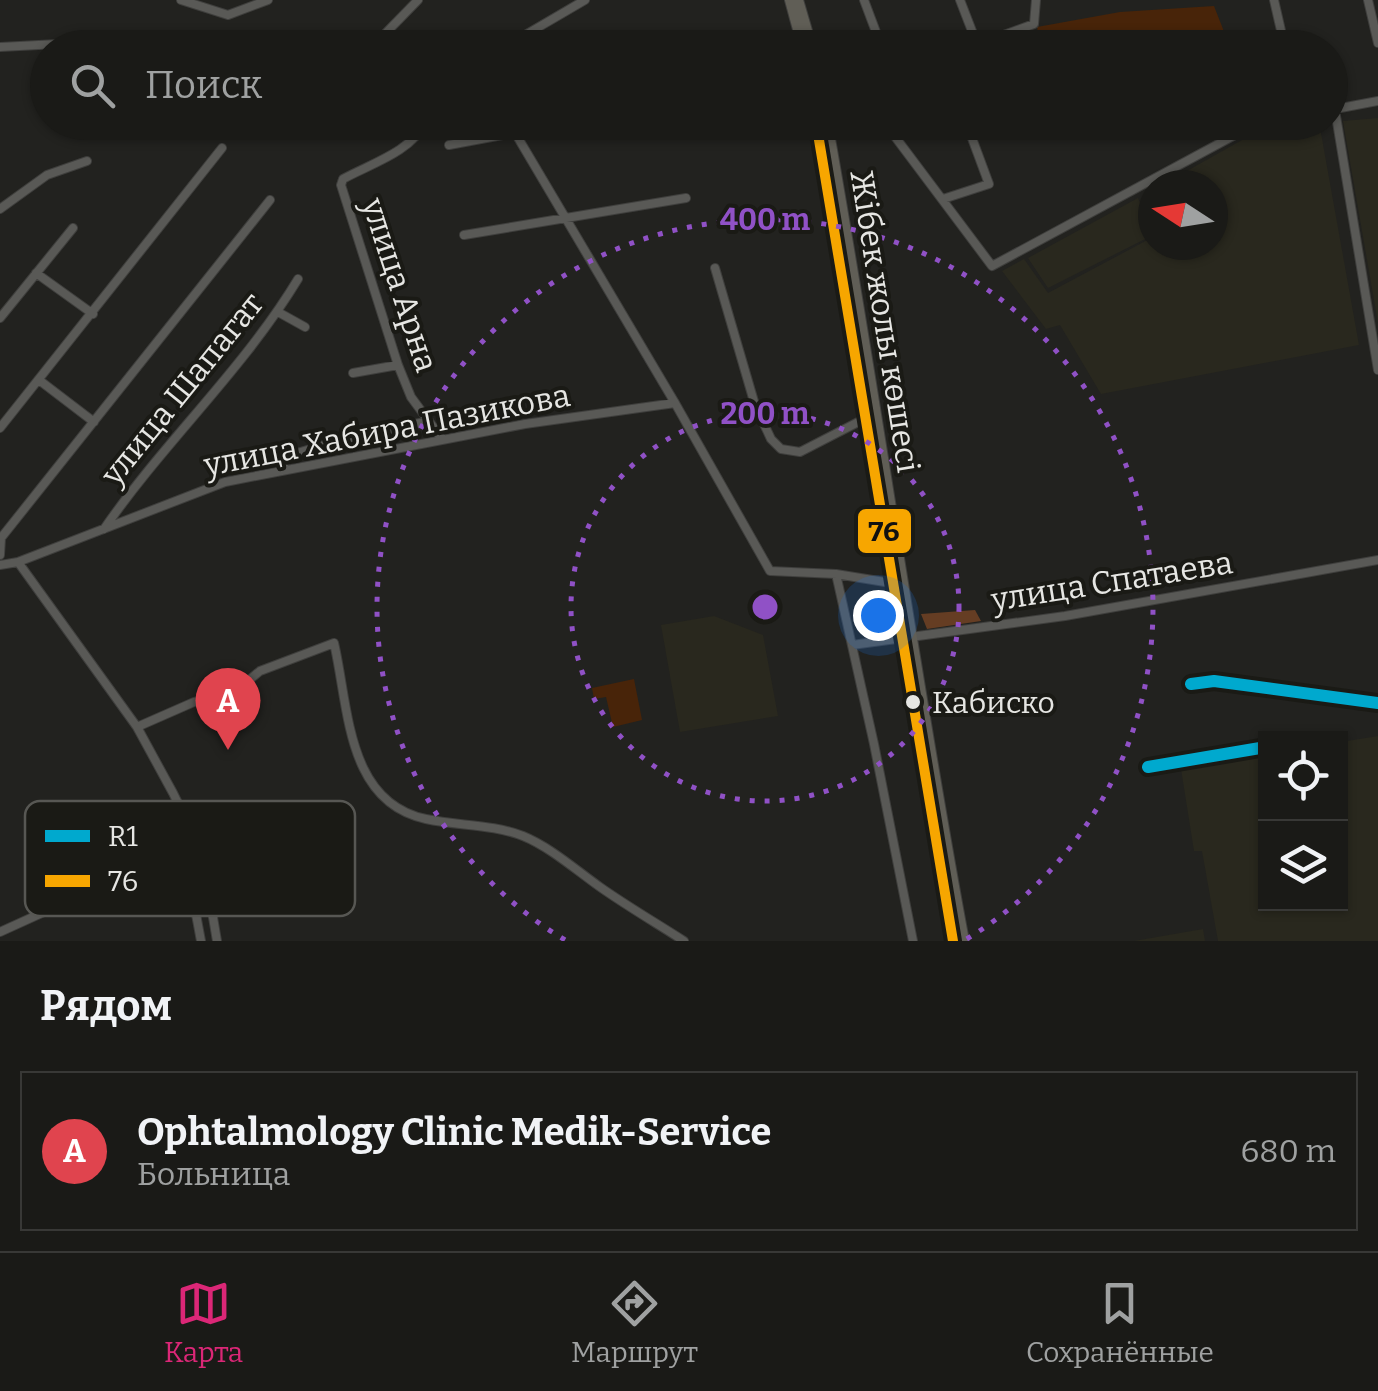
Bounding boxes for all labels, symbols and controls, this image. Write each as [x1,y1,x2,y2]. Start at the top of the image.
search box [30,30,1348,140]
icon: search [65,58,120,113]
text: Поиск [145,62,262,108]
street label: Жібек жолы көшесі [842,167,928,475]
north arrow [1138,170,1228,260]
street label: улица Арна [354,192,446,377]
text: 400 m [720,202,811,238]
street label: улица Шапагат [92,285,271,493]
street label: улица Хабира Пазикова [200,376,573,484]
text: 200 m [720,396,810,432]
line badge: 76 [856,507,913,555]
text: 76 [868,515,900,548]
street label: улица Спатаева [988,543,1235,619]
centre of rings [747,589,783,625]
your location [853,590,904,641]
pin: A [196,668,260,750]
place label: Кабиско [932,685,1055,721]
marker: Кабиско [903,692,923,712]
map controls [1258,731,1348,911]
button: locate [1258,731,1348,821]
legend [25,801,355,916]
text: R1 [108,820,138,853]
button: layers [1258,821,1348,911]
text: 76 [108,865,138,898]
text: Рядом [40,981,172,1031]
text: Ophtalmology Clinic Medik-Service [137,1109,771,1155]
text: A [63,1132,86,1170]
text: 680 m [1241,1132,1336,1170]
text: Больница [137,1155,290,1193]
tab: Карта [164,1276,243,1369]
tab: Маршрут [571,1276,698,1369]
tab: Сохранённые [1026,1276,1214,1369]

